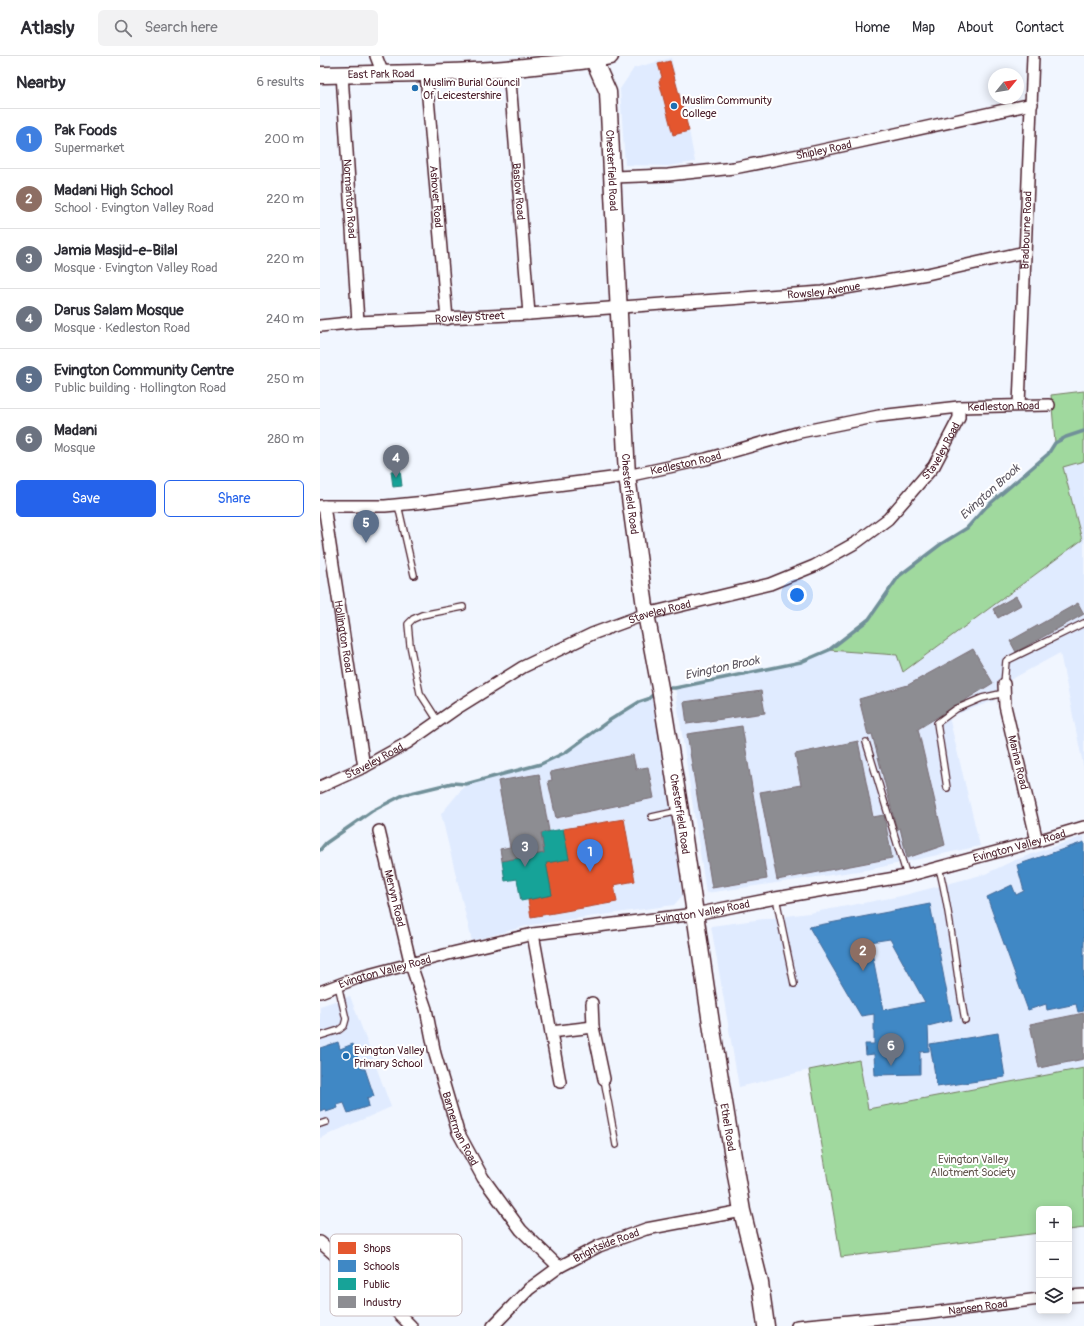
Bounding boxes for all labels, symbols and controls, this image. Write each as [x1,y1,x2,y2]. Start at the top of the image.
search box [98,10,378,46]
text: Atlasly [20,16,74,40]
icon: search [112,17,134,39]
text: Search here [144,18,218,37]
text: Home [855,19,890,36]
text: Map [912,19,935,36]
text: About [957,19,993,36]
text: Contact [1015,19,1064,36]
street label: East Park Road [347,67,415,81]
north arrow [988,68,1024,104]
text: Nearby [16,72,65,93]
text: 6 results [257,74,304,90]
place label: Muslim Burial Council Of Leicestershire [423,76,520,102]
marker: Muslim Burial Council Of Leicestershire [410,83,420,93]
place label: Muslim Community College [682,94,772,120]
marker: Muslim Community College [669,101,679,111]
text: Pak Foods [54,121,117,140]
street label: Chesterfield Road [603,130,620,211]
text: 1 [26,131,32,147]
text: 200 m [265,131,304,147]
street label: Shipley Road [795,137,853,162]
text: Supermarket [54,140,125,156]
street label: Normanton Road [341,159,359,239]
street label: Baslow Road [510,162,528,221]
street label: Ashover Road [427,165,446,228]
text: Madani High School [54,181,173,200]
text: 2 [25,191,33,207]
text: 220 m [266,191,304,207]
street label: Bradbourne Road [1018,191,1034,270]
text: School · Evington Valley Road [54,200,214,216]
text: Jamia Masjid-e-Bilal [54,241,178,260]
text: 3 [25,251,33,267]
text: 220 m [266,251,304,267]
text: Mosque · Evington Valley Road [54,260,218,276]
street label: Rowsley Avenue [787,279,862,301]
text: Darus Salam Mosque [54,301,184,320]
street label: Rowsley Street [435,309,505,325]
text: 4 [25,311,33,327]
text: 240 m [266,311,304,327]
text: Mosque · Kedleston Road [54,320,190,336]
text: Evington Community Centre [54,361,234,380]
text: 5 [25,371,33,387]
text: 250 m [266,371,304,387]
text: Public building · Hollington Road [54,380,226,396]
street label: Kedleston Road [967,399,1040,413]
street label: Staveley Road [919,420,962,482]
text: Madani [54,421,97,440]
text: 6 [25,431,33,447]
text: 280 m [267,431,304,447]
text: Mosque [54,440,95,456]
pin: 4 [383,445,409,478]
street label: Kedleston Road [649,449,723,477]
street label: Chesterfield Road [619,453,641,535]
water label: Evington Brook [957,460,1024,523]
button: Save [16,480,156,517]
button: Share [164,480,304,517]
pin: 5 [353,510,379,543]
your location [787,585,807,605]
street label: Staveley Road [626,597,692,627]
street label: Hollington Road [332,599,356,674]
water label: Evington Brook [683,653,762,683]
street label: Marina Road [1006,734,1031,791]
street label: Staveley Road [343,740,405,781]
street label: Chesterfield Road [668,773,693,855]
street label: Evington Valley Road [972,826,1067,864]
pin: 3 [512,834,538,867]
pin: 1 [577,839,603,872]
street label: Mervyn Road [382,868,408,928]
street label: Evington Valley Road [655,897,751,925]
pin: 2 [850,938,876,971]
street label: Evington Valley Road [337,952,432,991]
pin: 6 [878,1033,904,1066]
place label: Evington Valley Primary School [354,1044,424,1070]
marker: Evington Valley Primary School [341,1051,351,1061]
street label: Bannerman Road [440,1090,481,1168]
street label: Ethel Road [718,1102,739,1152]
park label: Evington Valley Allotment Society [930,1153,1016,1179]
map controls [1036,1206,1072,1314]
button: + [1036,1206,1072,1242]
street label: Brightside Road [571,1226,641,1265]
legend [330,1234,462,1316]
text: Shops [363,1242,391,1255]
button: − [1036,1242,1072,1278]
text: Schools [363,1260,400,1273]
text: Public [363,1278,391,1291]
button: layers [1036,1278,1072,1314]
text: Industry [363,1296,402,1309]
street label: Nansen Road [947,1297,1008,1317]

